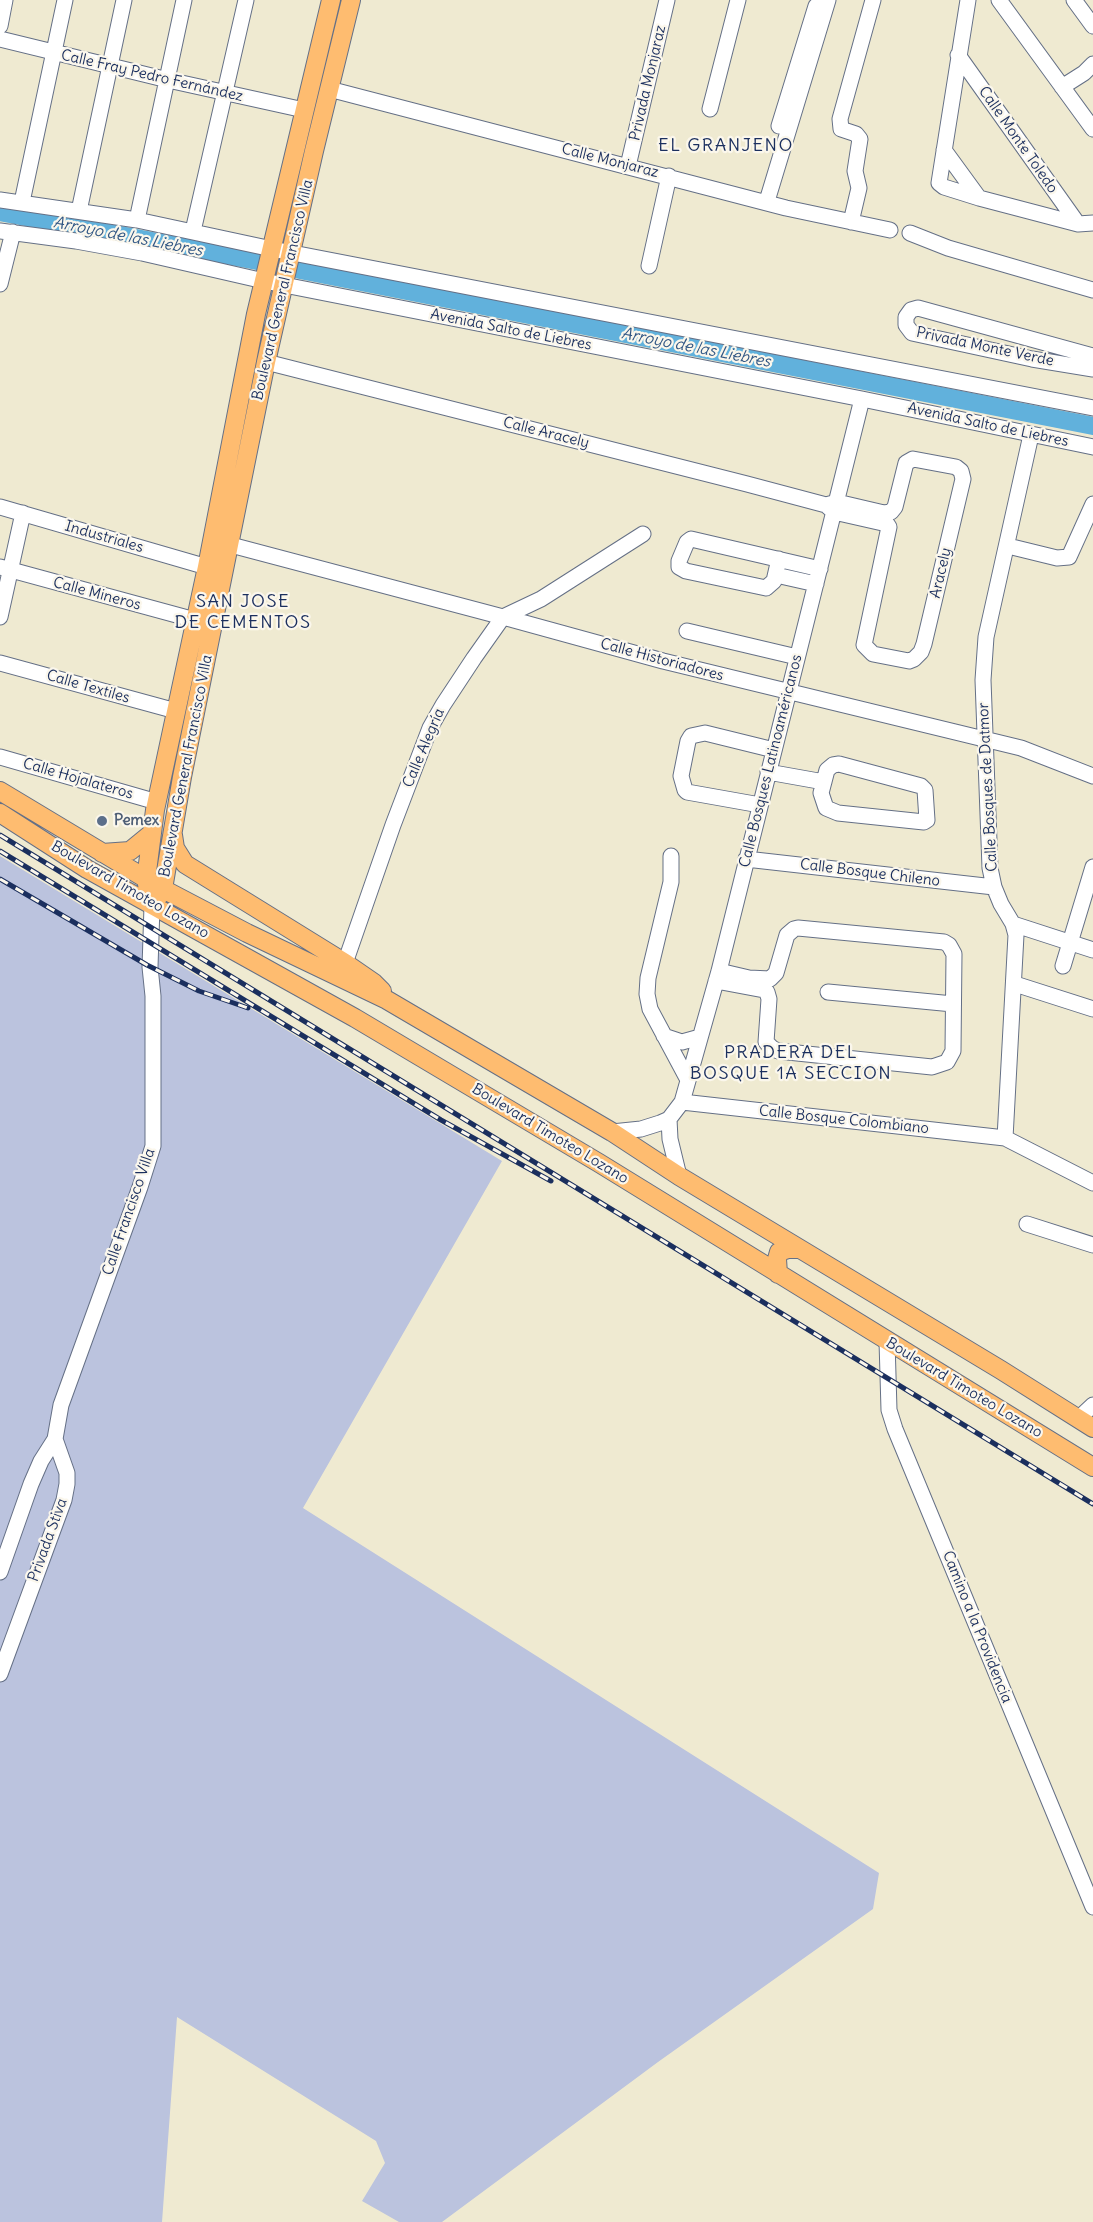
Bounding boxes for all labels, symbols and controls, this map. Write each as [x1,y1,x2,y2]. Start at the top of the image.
street label: Privada Monjaraz [626,24,670,142]
street label: Calle Fray Pedro Fernández [59,46,245,106]
street label: Calle Monte Toledo [974,83,1062,197]
district label: EL GRANJENO [658,135,794,157]
street label: Calle Monjaraz [560,140,660,182]
street label: Boulevard General Francisco Villa [249,178,317,402]
water label: Arroyo de las Liebres [52,213,204,261]
street label: Avenida Salto de Liebres [429,306,593,354]
water label: Arroyo de las Liebres [620,324,772,372]
street label: Privada Monte Verde [914,324,1056,370]
street label: Avenida Salto de Liebres [906,399,1070,451]
street label: Calle Aracely [501,414,591,452]
street label: Industriales [63,517,145,557]
street label: Aracely [926,546,956,600]
street label: Calle Mineros [51,574,143,614]
district label: SAN JOSE DE CEMENTOS [175,591,311,634]
street label: Calle Historiadores [598,635,726,685]
street label: Boulevard General Francisco Villa [156,653,216,879]
street label: Calle Bosques Latinoaméricanos [736,653,806,869]
street label: Calle Textiles [44,667,132,707]
street label: Calle Bosques de Datmor [975,702,1001,872]
street label: Calle Alegría [399,706,449,790]
street label: Calle Hojalateros [21,755,135,803]
place label: Pemex [114,812,159,830]
marker: Pemex [95,814,109,828]
street label: Boulevard Timoteo Lozano [48,837,212,943]
street label: Calle Bosque Chileno [799,855,941,891]
district label: PRADERA DEL BOSQUE 1A SECCION [690,1042,892,1084]
street label: Boulevard Timoteo Lozano [469,1080,631,1188]
street label: Calle Bosque Colombiano [758,1102,930,1138]
street label: Calle Francisco Villa [99,1146,159,1278]
street label: Boulevard Timoteo Lozano [883,1334,1045,1442]
street label: Privada Stiva [25,1496,71,1584]
street label: Camino a la Providencia [938,1548,1016,1706]

